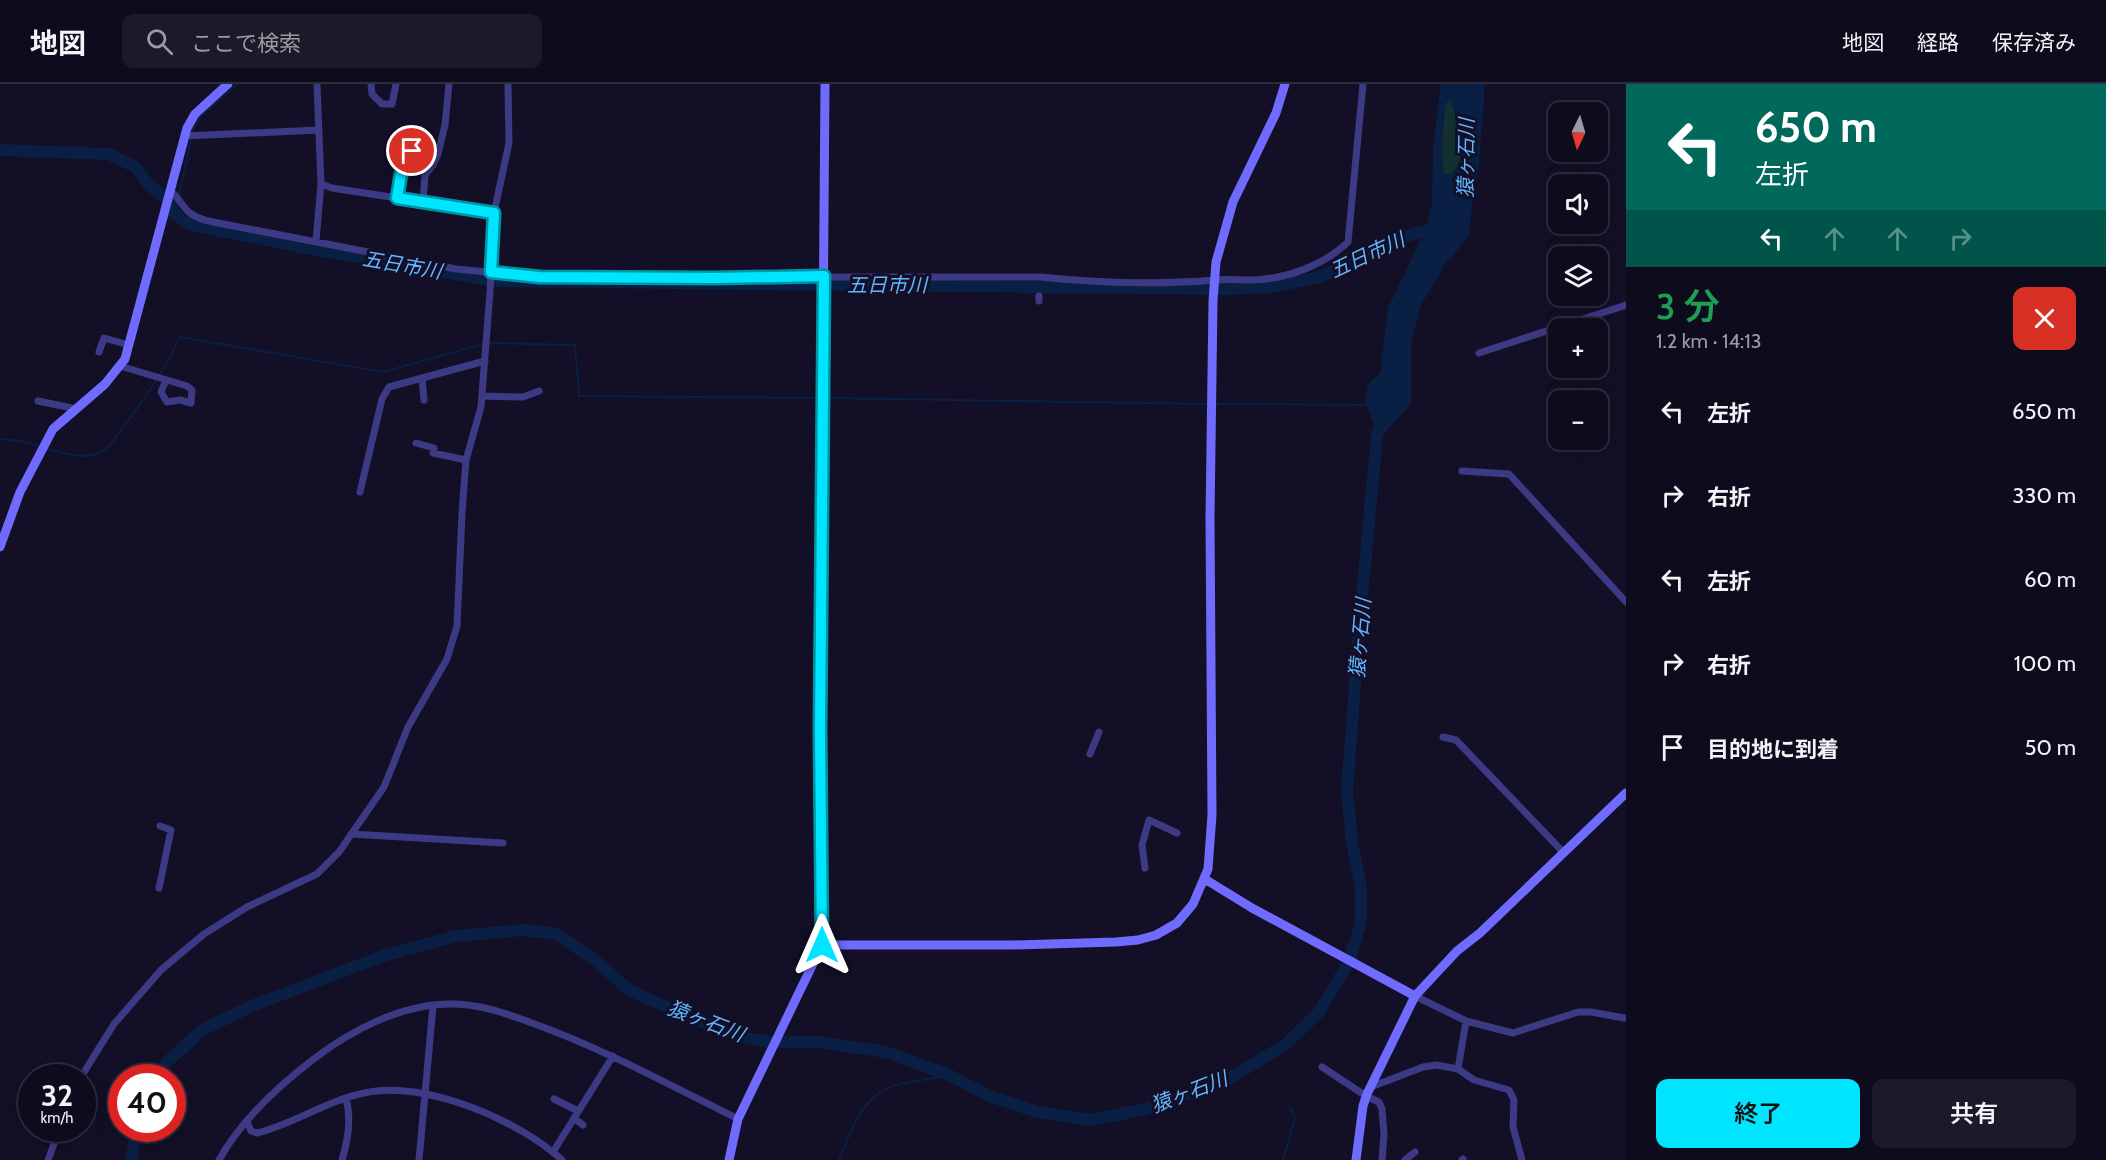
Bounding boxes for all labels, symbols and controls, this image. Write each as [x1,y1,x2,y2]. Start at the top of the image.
search box [122,14,542,68]
icon: search [143,25,176,58]
text: 地図 [30,26,86,60]
text: ここで検索 [191,30,301,57]
text: 地図 [1842,30,1884,55]
text: 経路 [1917,30,1959,55]
text: 保存済み [1992,30,2076,55]
text: 650 m [1755,101,1877,153]
north arrow [1548,102,1608,162]
map controls [1548,102,1608,450]
icon: left [1656,108,1734,186]
water label: 猿ヶ石川 [1453,116,1479,198]
pin [386,125,437,176]
icon: arrive [395,134,428,167]
text: 左折 [1755,158,1809,191]
button: sound [1548,174,1608,234]
icon: left [1755,222,1788,255]
icon: ahead [1818,222,1851,255]
icon: ahead [1881,222,1914,255]
icon: right [1944,222,1977,255]
water label: 五日市川 [1326,226,1410,283]
water label: 五日市川 [361,246,445,284]
button: layers [1548,246,1608,306]
water label: 五日市川 [847,273,929,297]
text: 3 分 [1656,284,1720,328]
button: close [2013,287,2076,350]
button: + [1548,318,1608,378]
text: 1.2 km · 14:13 [1656,329,1762,353]
button: − [1548,390,1608,450]
icon: left [1656,395,1689,428]
text: 650 m [2012,398,2076,425]
text: 左折 [1707,400,1751,427]
icon: right [1656,479,1689,512]
text: 330 m [2013,482,2076,509]
text: 右折 [1707,484,1751,511]
icon: left [1656,563,1689,596]
text: 60 m [2024,566,2076,593]
text: 左折 [1707,568,1751,595]
water label: 猿ヶ石川 [1345,595,1376,679]
icon: right [1656,647,1689,680]
text: 100 m [2014,650,2076,677]
text: 右折 [1707,652,1751,679]
icon: arrive [1656,731,1689,764]
text: 50 m [2024,734,2076,761]
text: 目的地に到着 [1707,736,1839,763]
position arrow [790,913,854,977]
water label: 猿ヶ石川 [664,995,750,1047]
speed limit sign: 40 [108,1064,186,1142]
water label: 猿ヶ石川 [1147,1066,1233,1118]
text: 32 [41,1077,73,1114]
button: 終了 [1656,1079,1860,1148]
button: 共有 [1872,1079,2076,1148]
text: km/h [41,1109,73,1127]

